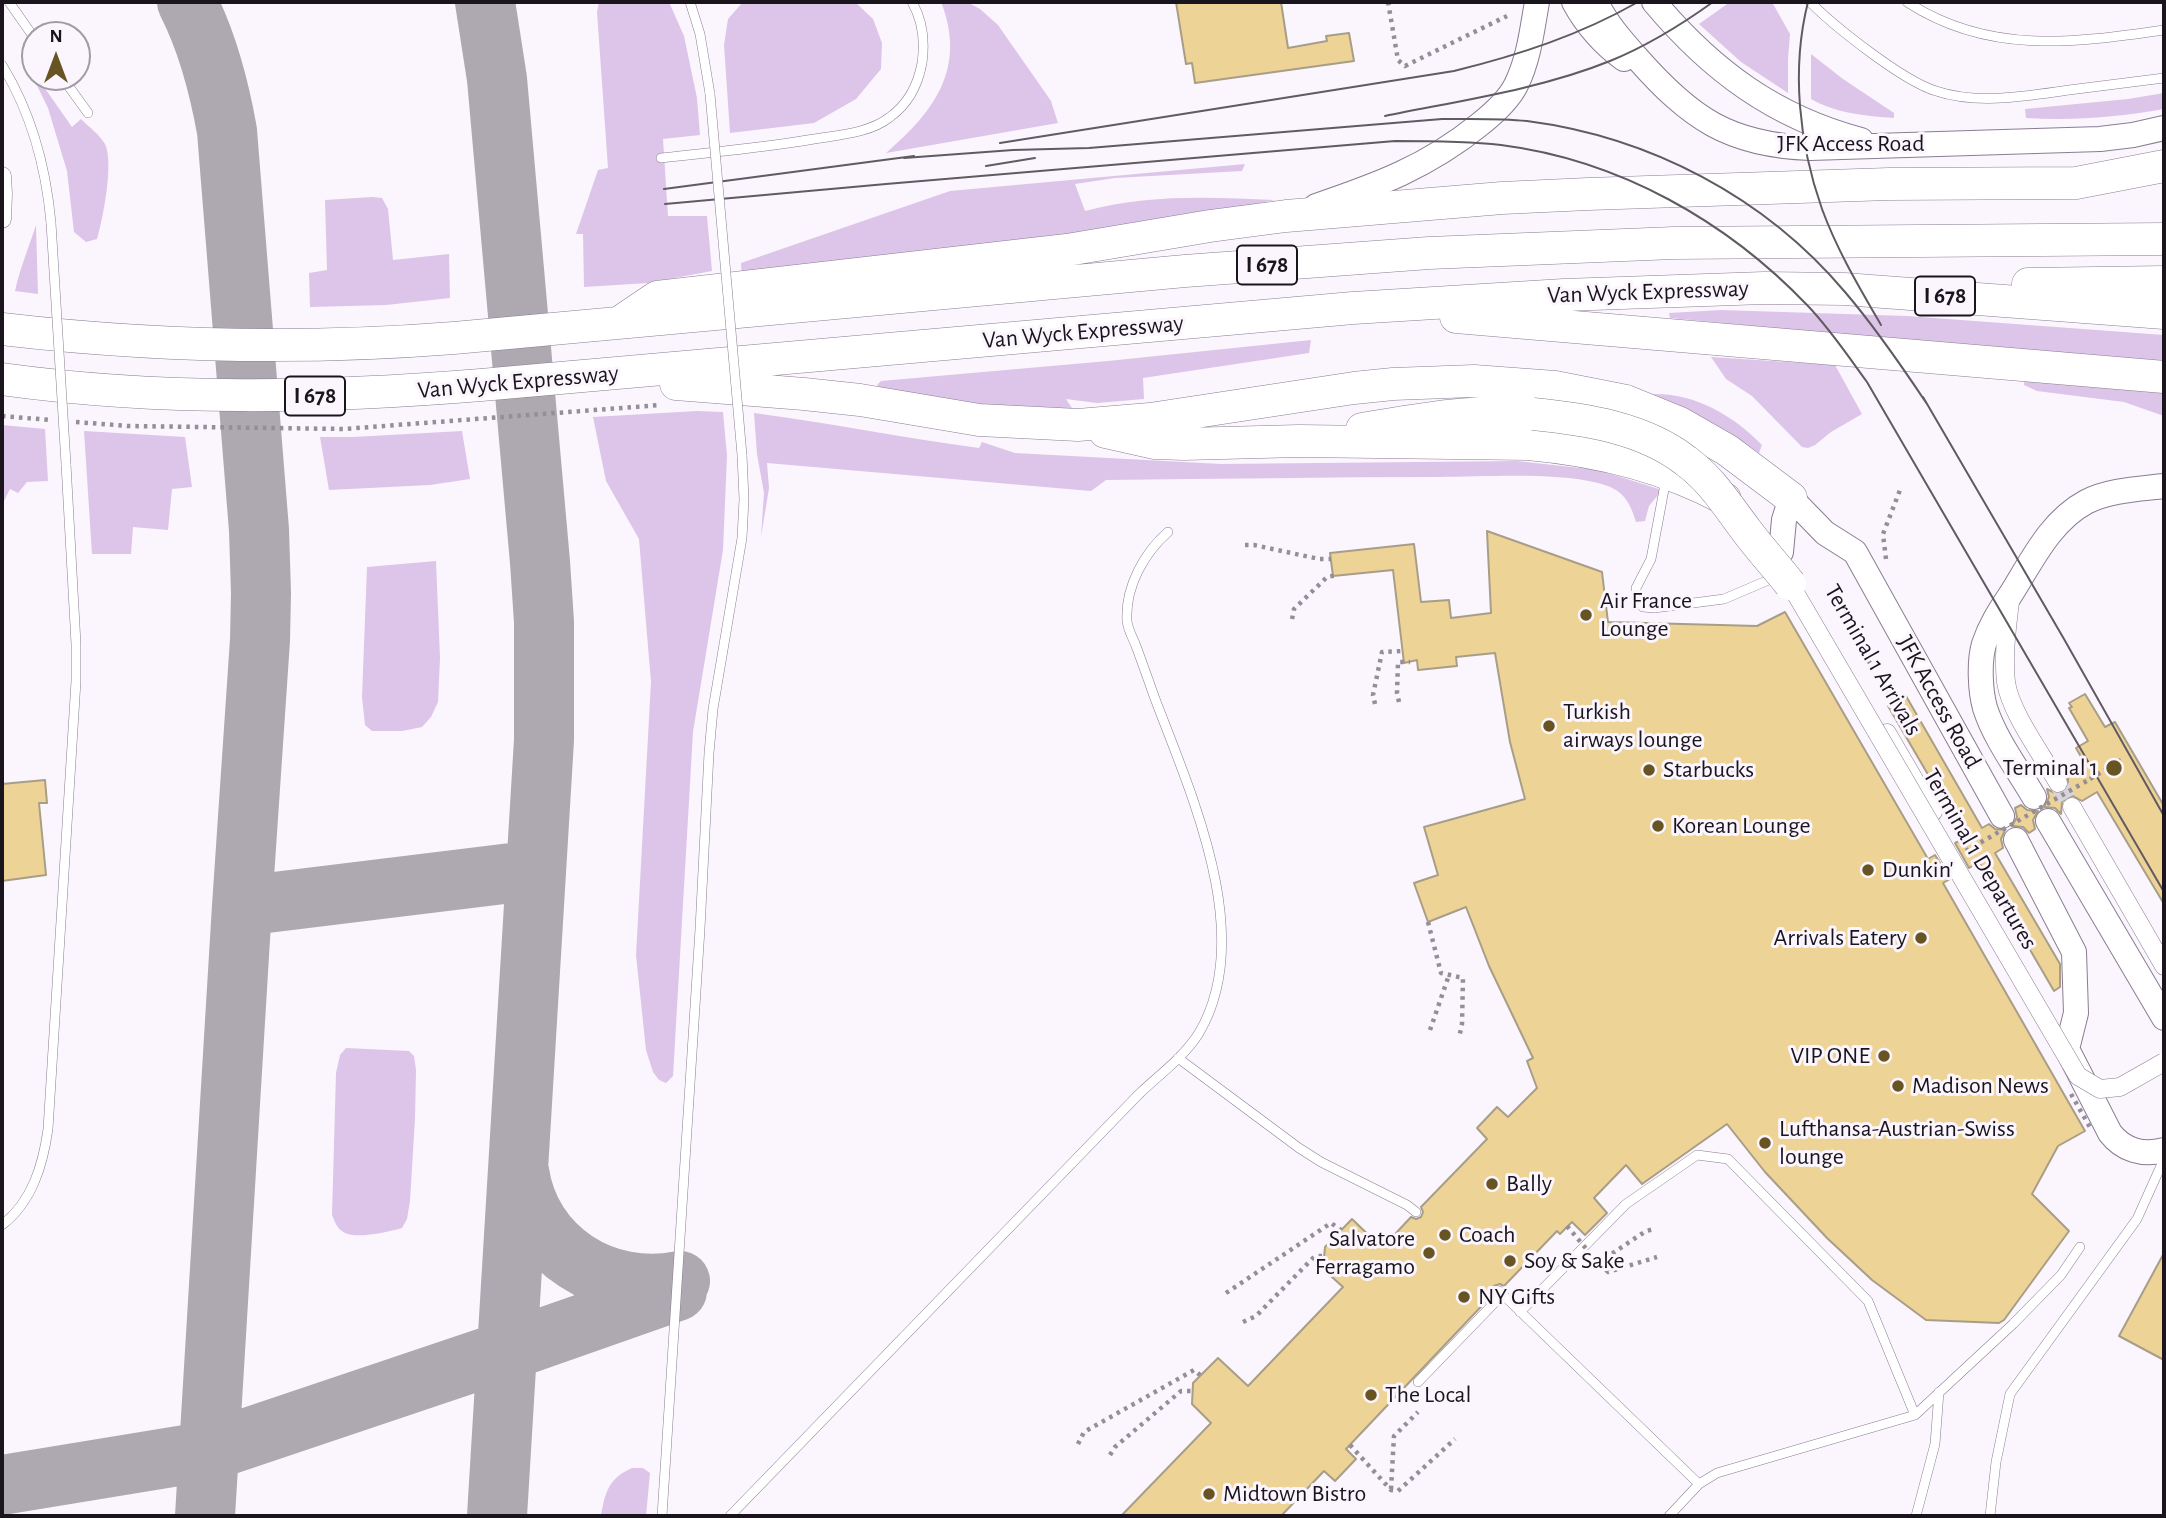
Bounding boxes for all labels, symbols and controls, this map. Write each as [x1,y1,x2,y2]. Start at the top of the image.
north arrow [21,21,91,91]
text: N [49,27,63,46]
street label: JFK Access Road [1777,130,1925,158]
road number: I 678 [1237,246,1297,284]
street label: Van Wyck Expressway [1547,274,1749,310]
road number: I 678 [1915,276,1975,316]
street label: Van Wyck Expressway [981,309,1185,355]
street label: Van Wyck Expressway [416,359,620,405]
road number: I 678 [285,376,345,416]
street label: Terminal 1 Arrivals [1818,579,1928,741]
place label: Air France Lounge [1600,587,1692,643]
marker: Air France Lounge [1578,607,1594,623]
street label: JFK Access Road [1891,631,1987,773]
place label: Turkish airways lounge [1563,698,1702,754]
marker: Turkish airways lounge [1541,718,1557,734]
place label: Terminal 1 [2002,754,2098,782]
place label: Starbucks [1663,756,1754,784]
marker: Terminal 1 [2104,758,2124,778]
marker: Starbucks [1641,762,1657,778]
street label: Terminal 1 Departures [1916,763,2044,955]
place label: Korean Lounge [1672,812,1811,840]
marker: Korean Lounge [1650,818,1666,834]
place label: Dunkin' [1882,856,1953,884]
marker: Dunkin' [1860,862,1876,878]
place label: Arrivals Eatery [1774,924,1907,952]
marker: Arrivals Eatery [1913,930,1929,946]
place label: VIP ONE [1790,1042,1870,1070]
marker: VIP ONE [1876,1048,1892,1064]
place label: Madison News [1912,1072,2049,1100]
marker: Madison News [1890,1078,1906,1094]
place label: Lufthansa-Austrian-Swiss lounge [1779,1115,2015,1171]
marker: Lufthansa-Austrian-Swiss lounge [1757,1135,1773,1151]
place label: Bally [1506,1170,1552,1198]
marker: Bally [1484,1176,1500,1192]
place label: Coach [1459,1221,1516,1249]
place label: Salvatore Ferragamo [1315,1225,1415,1281]
marker: Coach [1437,1227,1453,1243]
marker: Salvatore Ferragamo [1421,1245,1437,1261]
place label: Soy & Sake [1524,1247,1625,1275]
marker: Soy & Sake [1502,1253,1518,1269]
place label: NY Gifts [1478,1283,1555,1311]
marker: NY Gifts [1456,1289,1472,1305]
place label: The Local [1385,1381,1471,1409]
marker: The Local [1363,1387,1379,1403]
place label: Midtown Bistro [1223,1480,1366,1508]
marker: Midtown Bistro [1201,1486,1217,1502]

